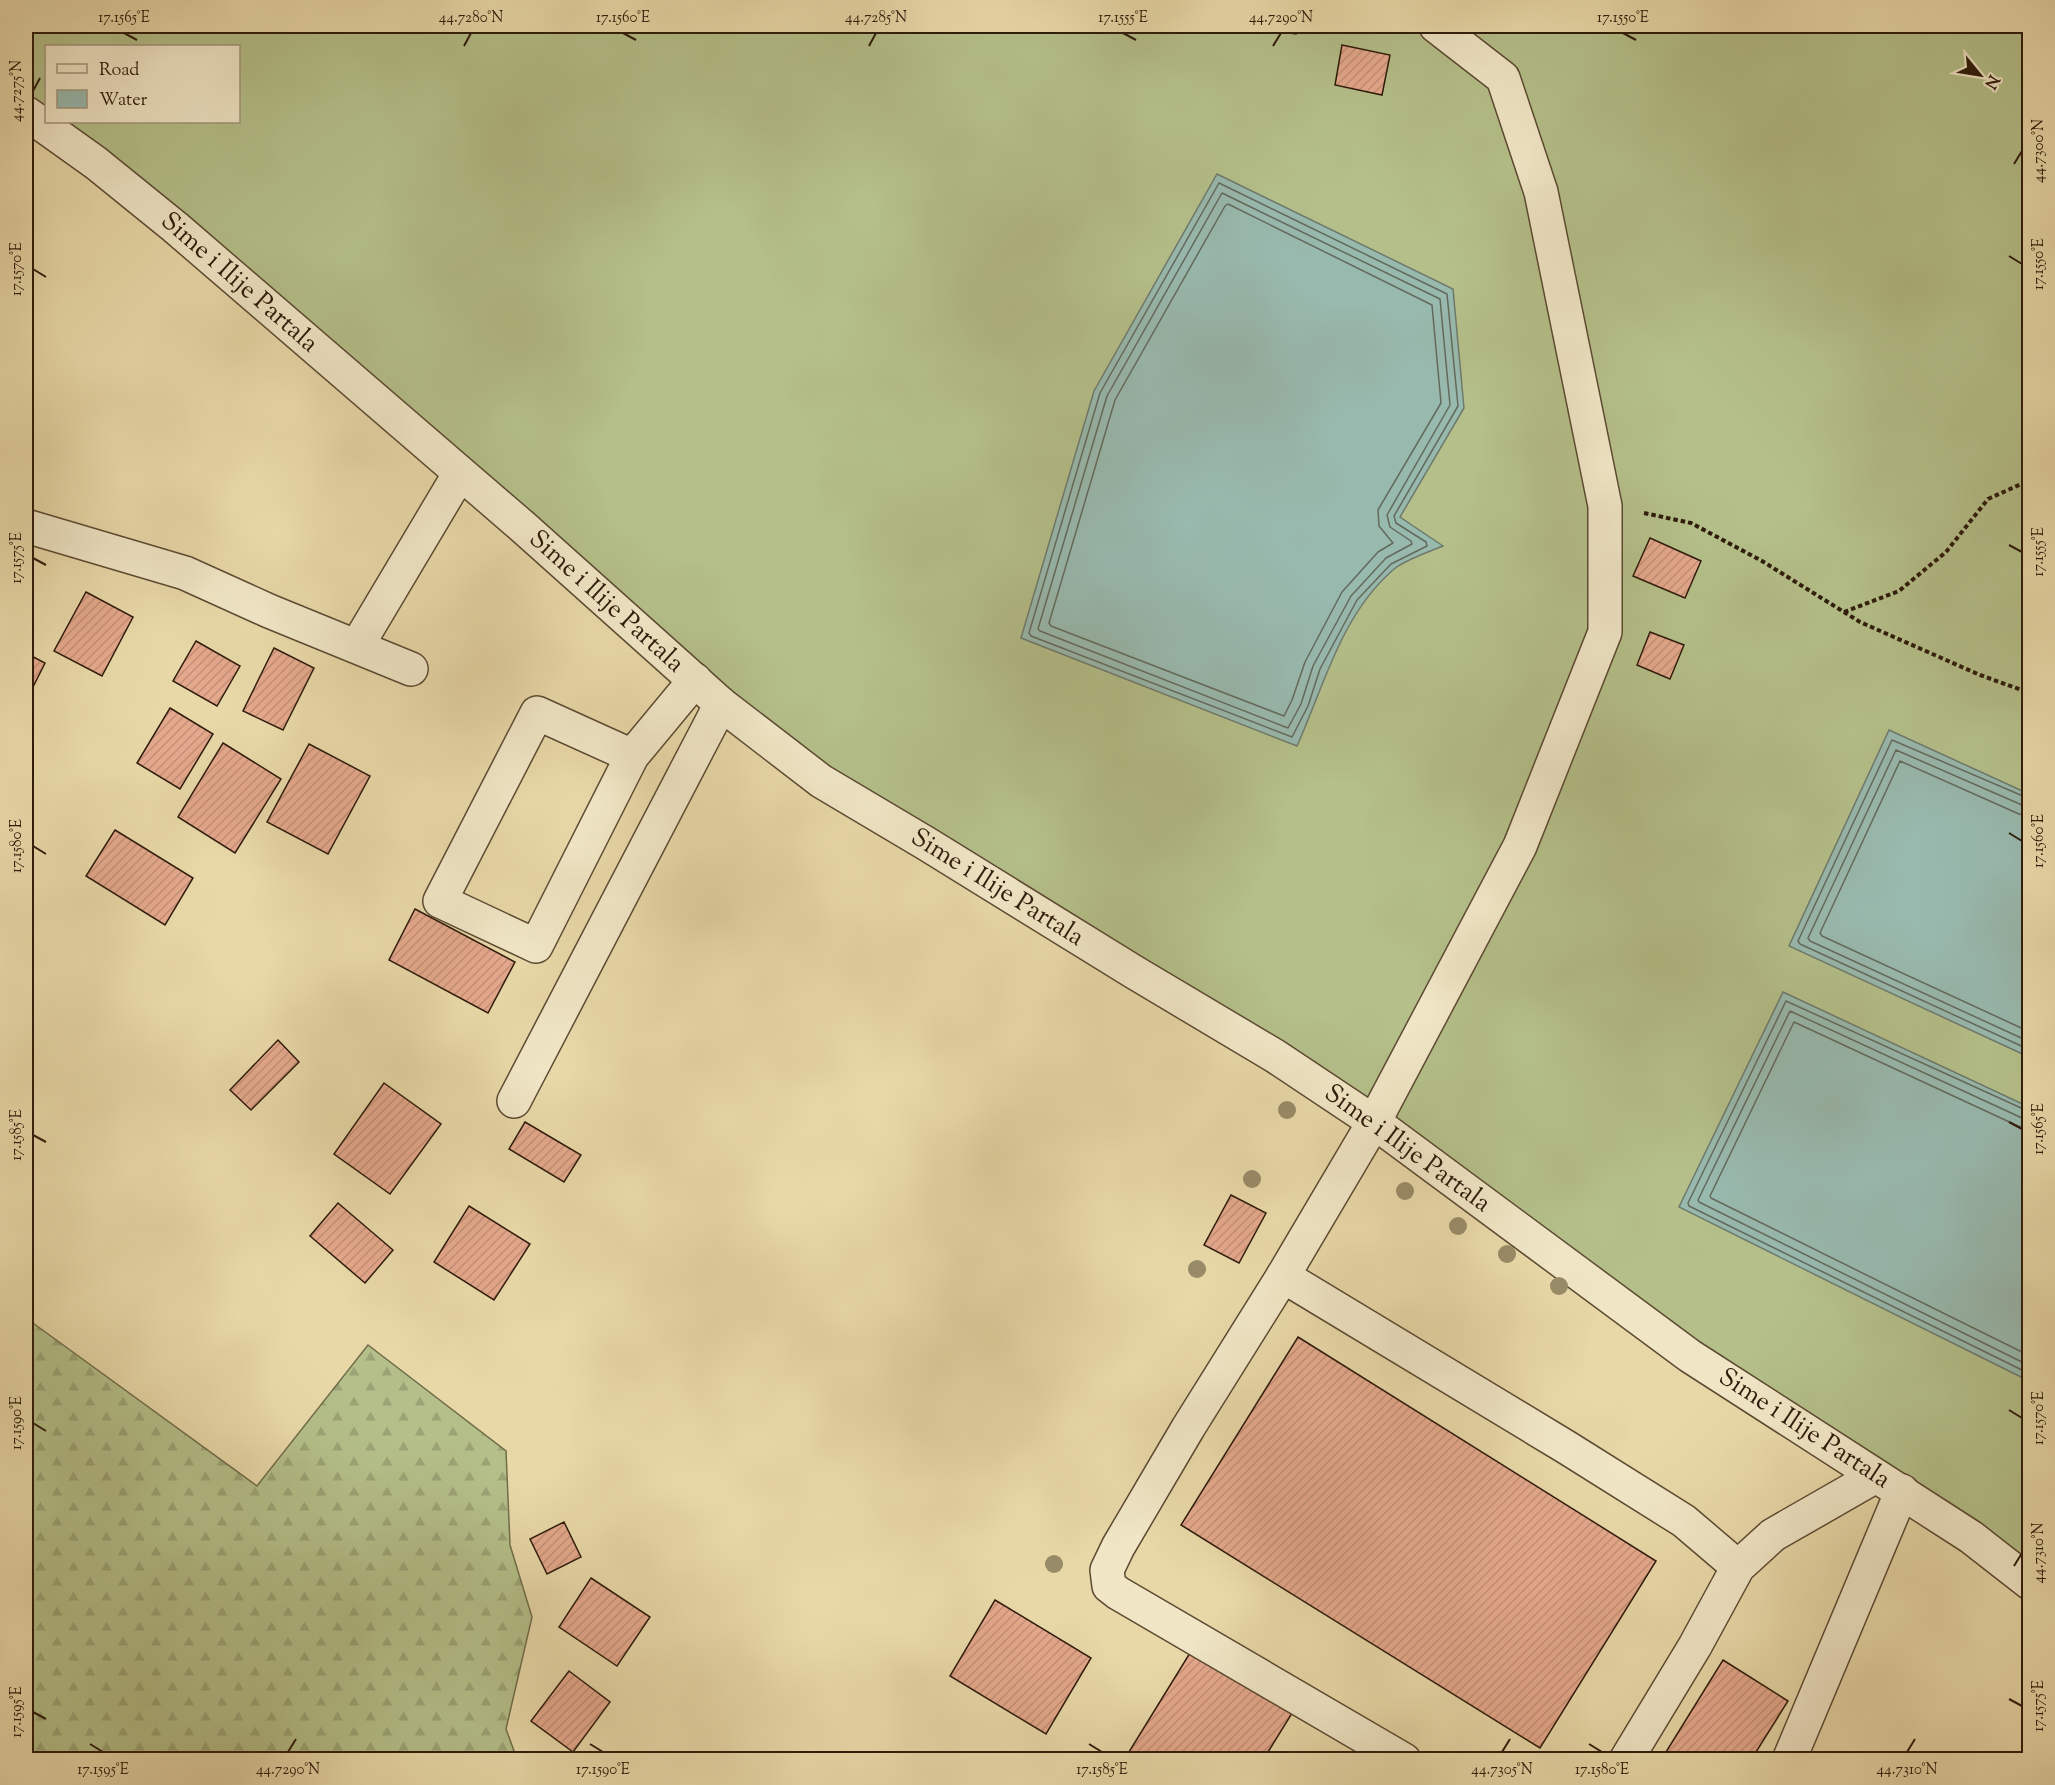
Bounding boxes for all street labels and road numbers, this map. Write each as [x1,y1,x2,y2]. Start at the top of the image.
street label: Sime i Ilije Partala [152,204,326,362]
street label: Sime i Ilije Partala [520,522,692,682]
street label: Sime i Ilije Partala [903,820,1091,956]
street label: Sime i Ilije Partala [1316,1076,1498,1222]
street label: Sime i Ilije Partala [1711,1359,1897,1499]

